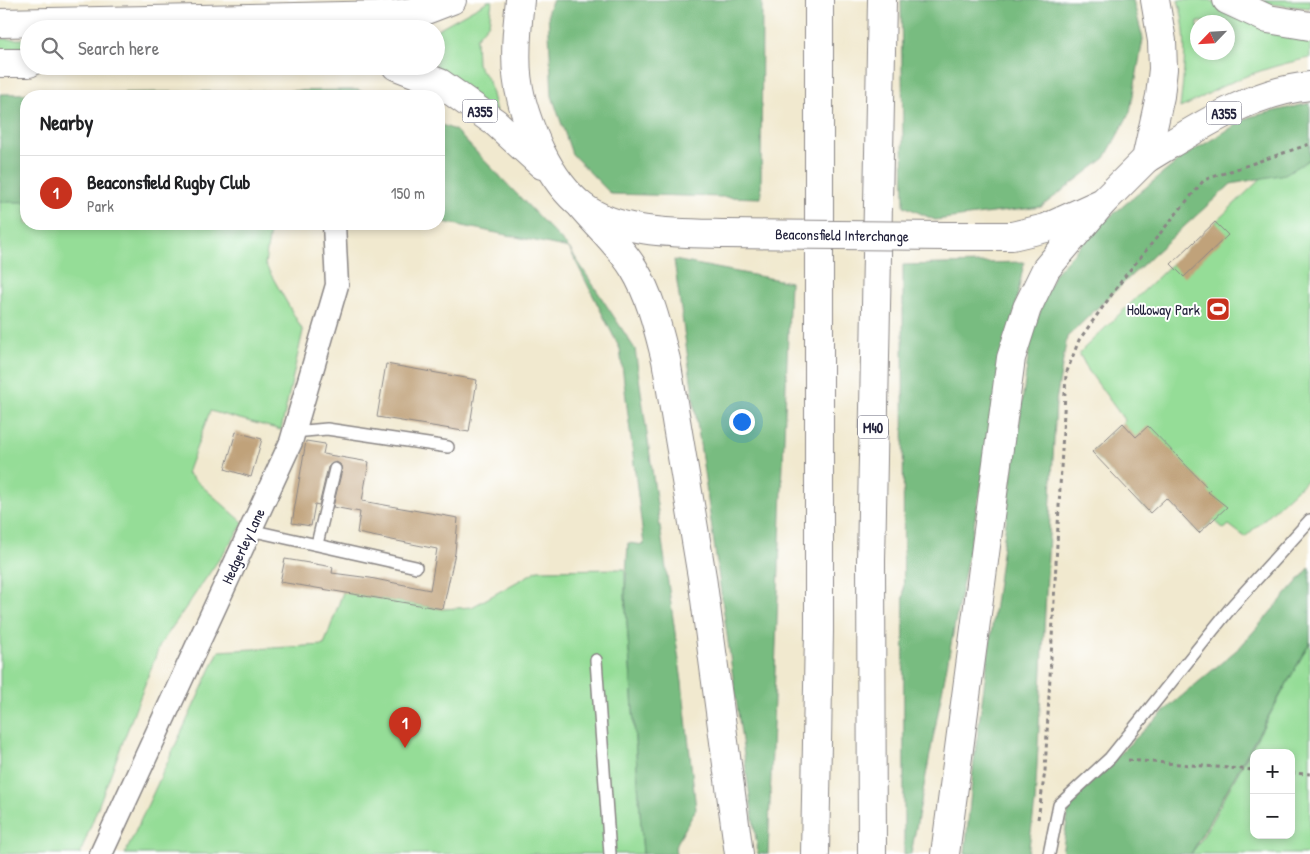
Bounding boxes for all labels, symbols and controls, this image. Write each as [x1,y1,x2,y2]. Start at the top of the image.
north arrow [1190,15,1235,60]
search box [20,20,445,75]
icon: search [38,34,66,62]
text: Search here [78,35,159,61]
road number: A355 [462,100,498,122]
road number: A355 [1206,102,1242,125]
text: Nearby [40,108,93,137]
text: Beaconsfield Rugby Club [87,169,250,195]
text: 1 [53,182,59,204]
text: 150 m [391,182,425,204]
text: Park [87,195,114,217]
street label: Beaconsfield Interchange [775,223,909,247]
sports icon: Holloway Park [1205,296,1231,322]
place label: Holloway Park [1127,299,1200,320]
your location [729,409,755,435]
road number: M40 [858,416,888,438]
street label: Hedgerley Lane [216,505,270,587]
pin: 1 [389,707,421,748]
map controls [1250,749,1295,839]
button: + [1250,749,1295,794]
button: − [1250,794,1295,839]

